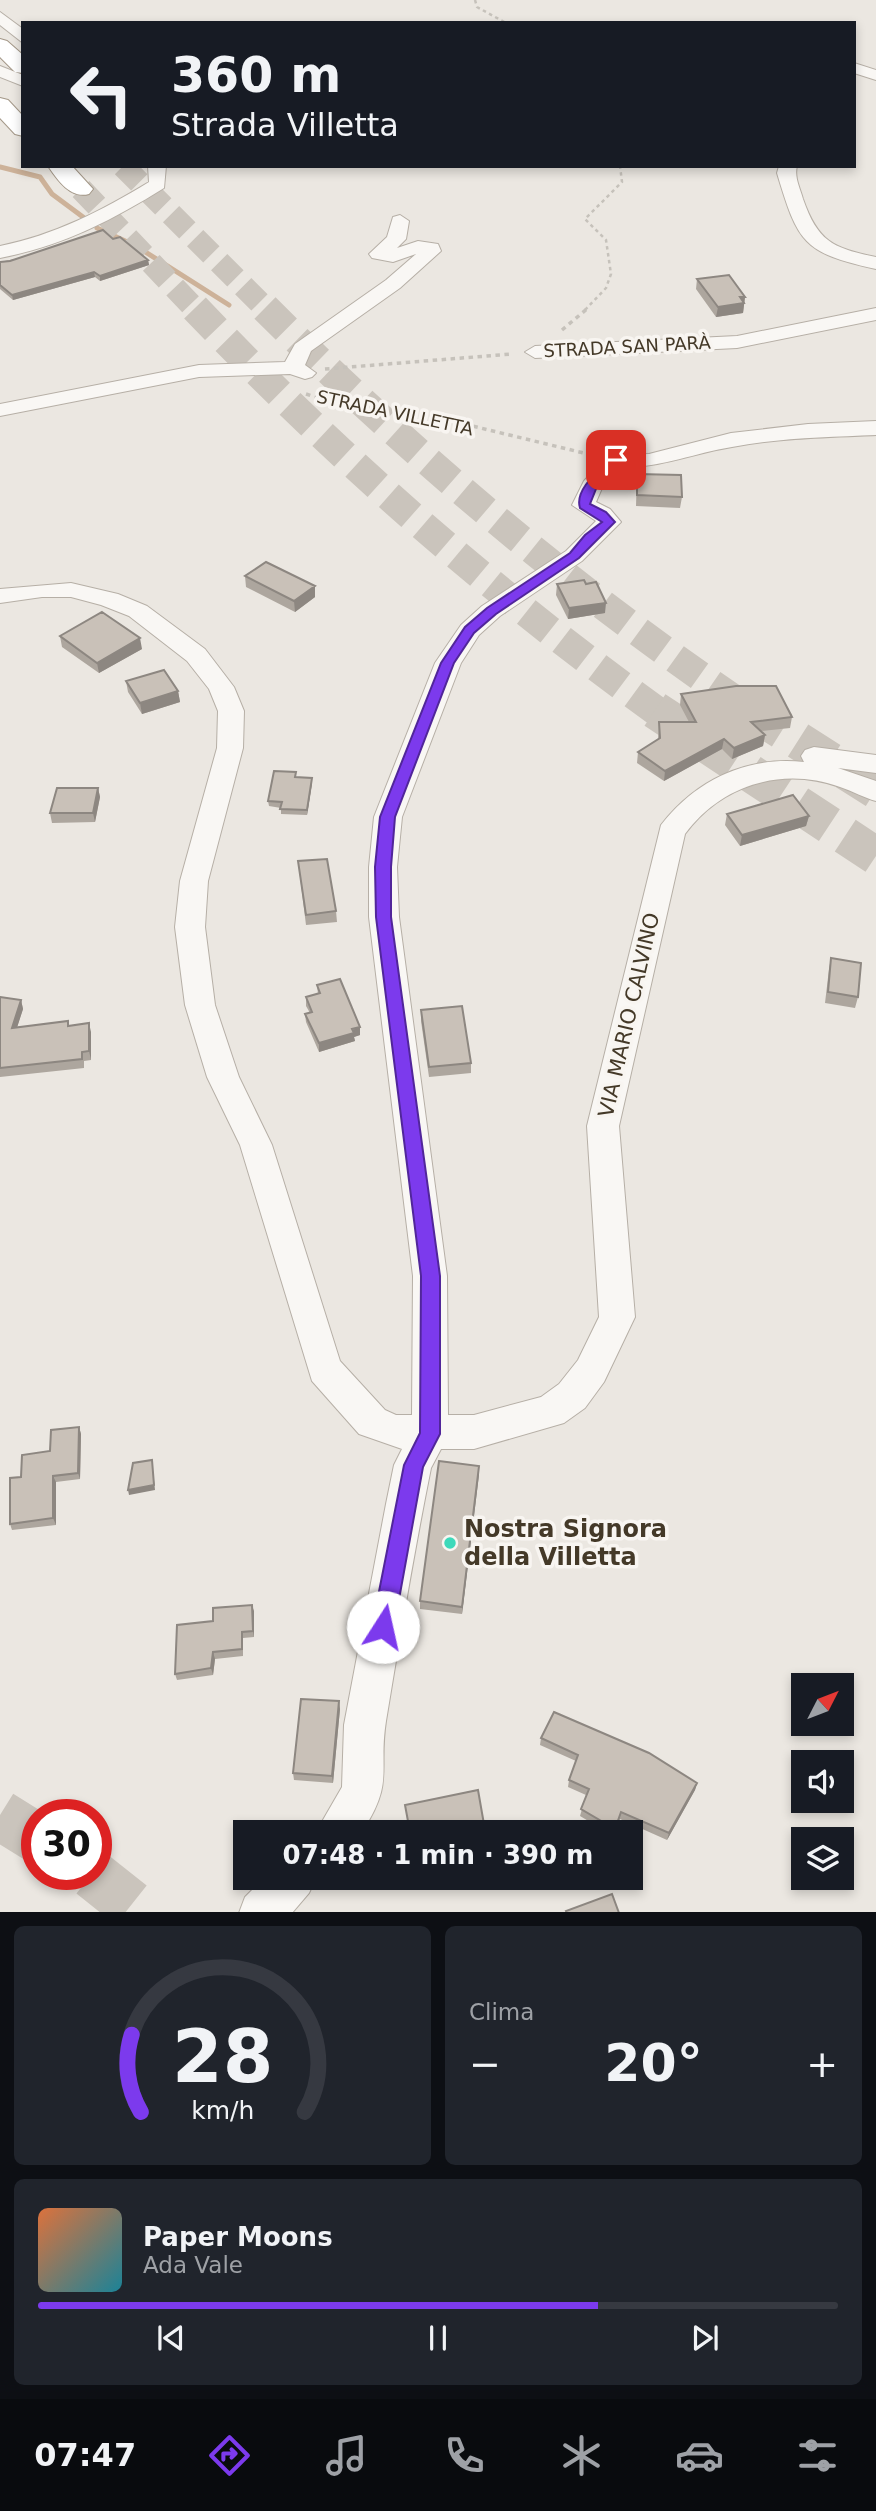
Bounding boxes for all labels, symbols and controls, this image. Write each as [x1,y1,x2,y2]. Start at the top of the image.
text: 360 m [171,47,341,104]
icon: left [56,49,147,140]
text: Strada Villetta [171,106,399,144]
street label: STRADA SAN PARÀ [543,332,712,361]
street label: STRADA VILLETTA [315,386,476,440]
pin [586,430,646,490]
icon: arrive [597,441,635,479]
street label: VIA MARIO CALVINO [594,910,664,1120]
place label: Nostra Signora della Villetta [464,1515,667,1571]
marker: Nostra Signora della Villetta [442,1535,458,1551]
position arrow [346,1590,420,1664]
north arrow [791,1673,854,1736]
map controls [791,1673,854,1890]
button: sound [791,1750,854,1813]
speed limit sign: 30 [21,1799,112,1890]
button: layers [791,1827,854,1890]
text: 07:48 · 1 min · 390 m [283,1840,593,1870]
text: Clima [469,1999,534,2025]
text: 28 [172,2014,273,2099]
text: 20° [604,2033,703,2093]
text: − [469,2042,501,2086]
text: + [806,2042,838,2086]
text: km/h [191,2095,254,2124]
text: Paper Moons [143,2222,333,2252]
text: Ada Vale [143,2252,243,2278]
icon: previous [152,2319,190,2357]
icon: pause [419,2319,457,2357]
icon: next [686,2319,724,2357]
icon: directions [205,2431,254,2480]
icon: music [322,2431,371,2480]
icon: phone [440,2431,489,2480]
icon: climate [557,2431,606,2480]
icon: car [675,2431,724,2480]
icon: filters [793,2431,842,2480]
text: 07:47 [34,2436,136,2474]

